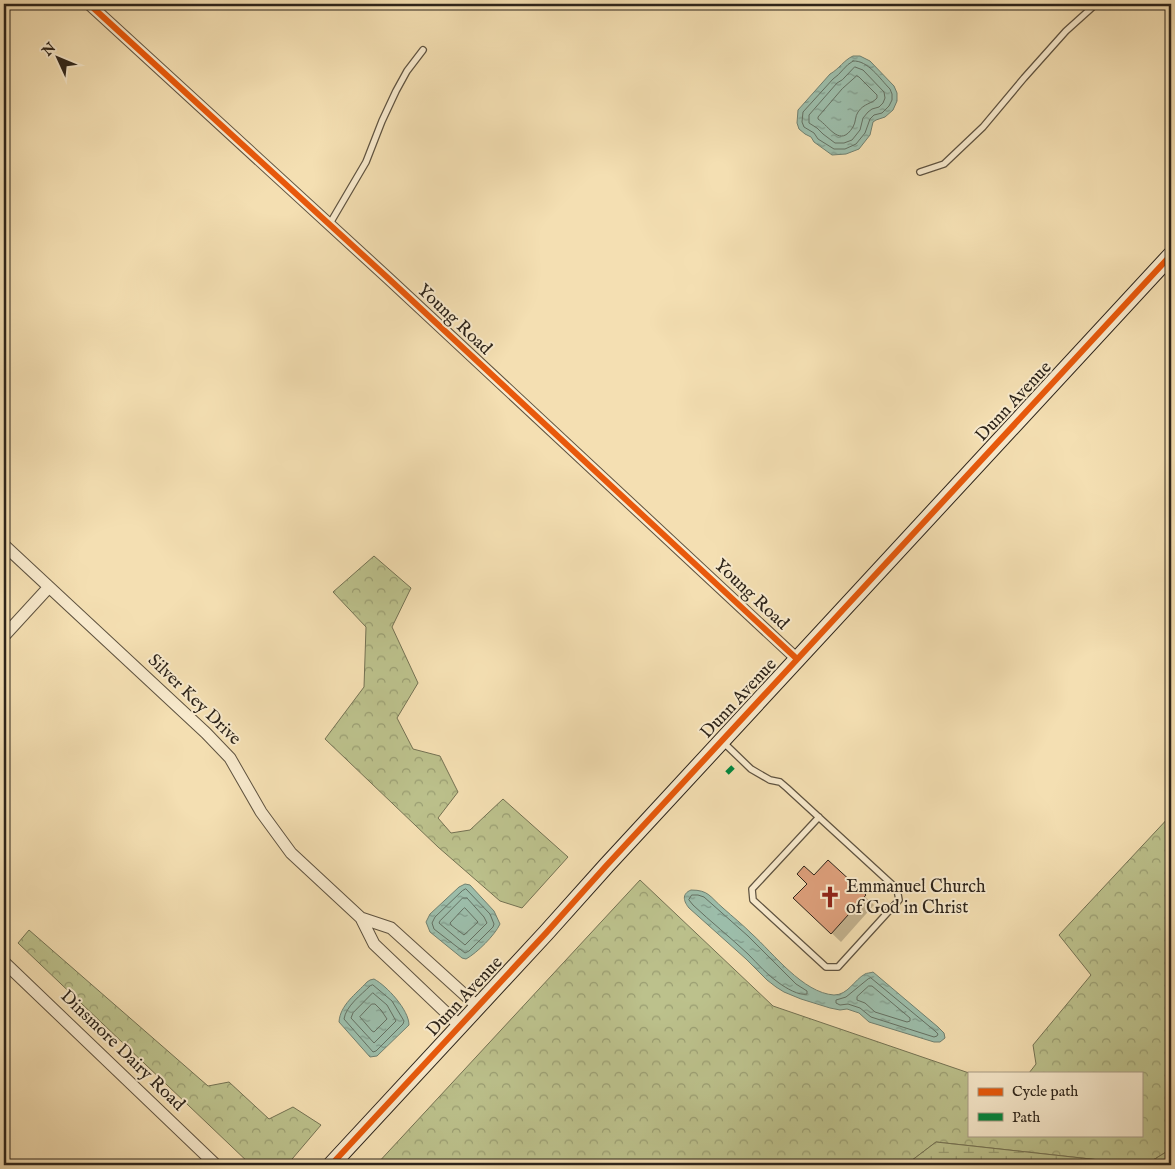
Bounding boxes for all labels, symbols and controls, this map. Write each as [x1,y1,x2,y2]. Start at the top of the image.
north arrow [32,32,82,82]
text: N [38,39,60,61]
street label: Young Road [412,280,497,361]
street label: Dunn Avenue [971,357,1057,447]
street label: Young Road [709,555,794,636]
street label: Silver Key Drive [142,650,246,750]
street label: Dunn Avenue [696,654,782,744]
place label: Emmanuel Church of God in Christ [846,876,986,920]
church icon: Emmanuel Church of God in Christ [817,884,843,910]
street label: Dunn Avenue [422,952,508,1042]
street label: Dinsmore Dairy Road [55,986,189,1117]
legend [968,1072,1142,1136]
text: Cycle path [1012,1082,1078,1101]
text: Path [1012,1108,1040,1127]

